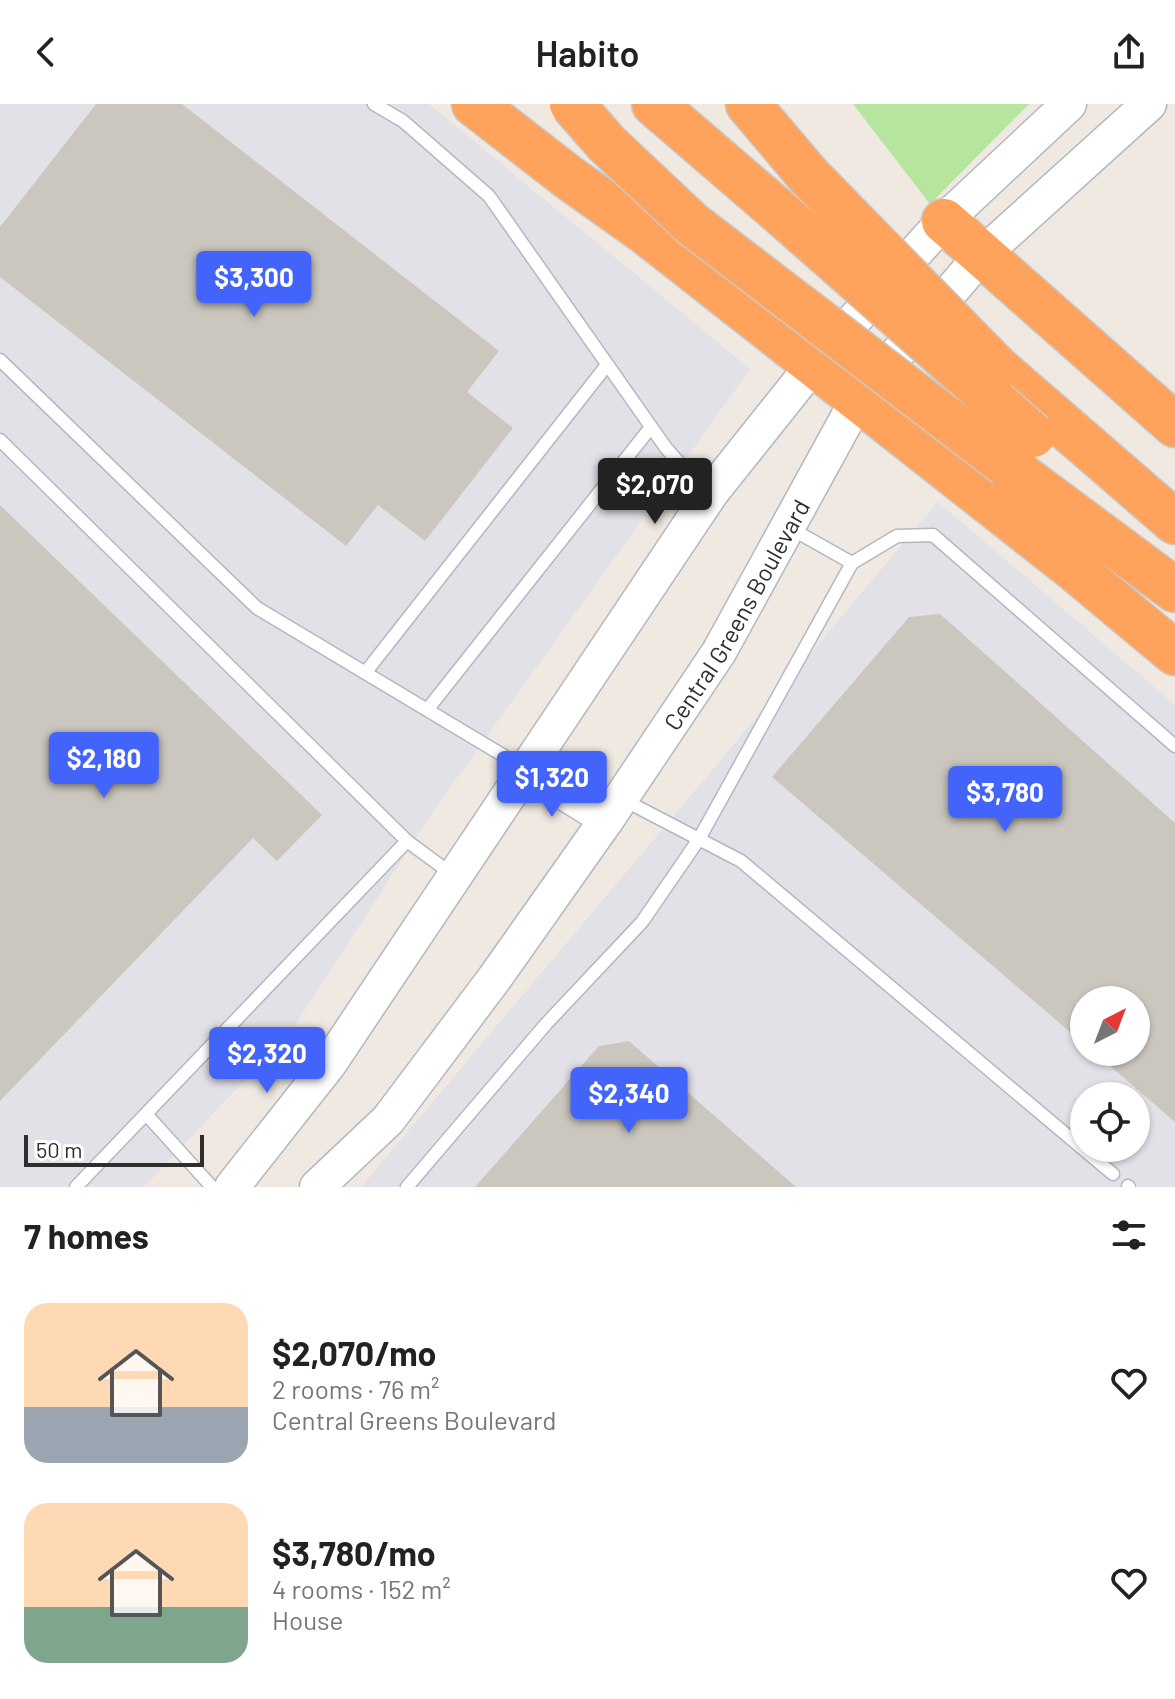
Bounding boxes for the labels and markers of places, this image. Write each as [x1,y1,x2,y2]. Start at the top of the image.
pin: $3,300 [189,251,319,319]
pin: $2,070 [590,458,720,526]
pin: $2,180 [39,732,169,800]
pin: $1,320 [487,751,617,819]
pin: $3,780 [940,766,1070,834]
pin: $2,320 [202,1027,332,1095]
pin: $2,340 [564,1067,694,1135]

